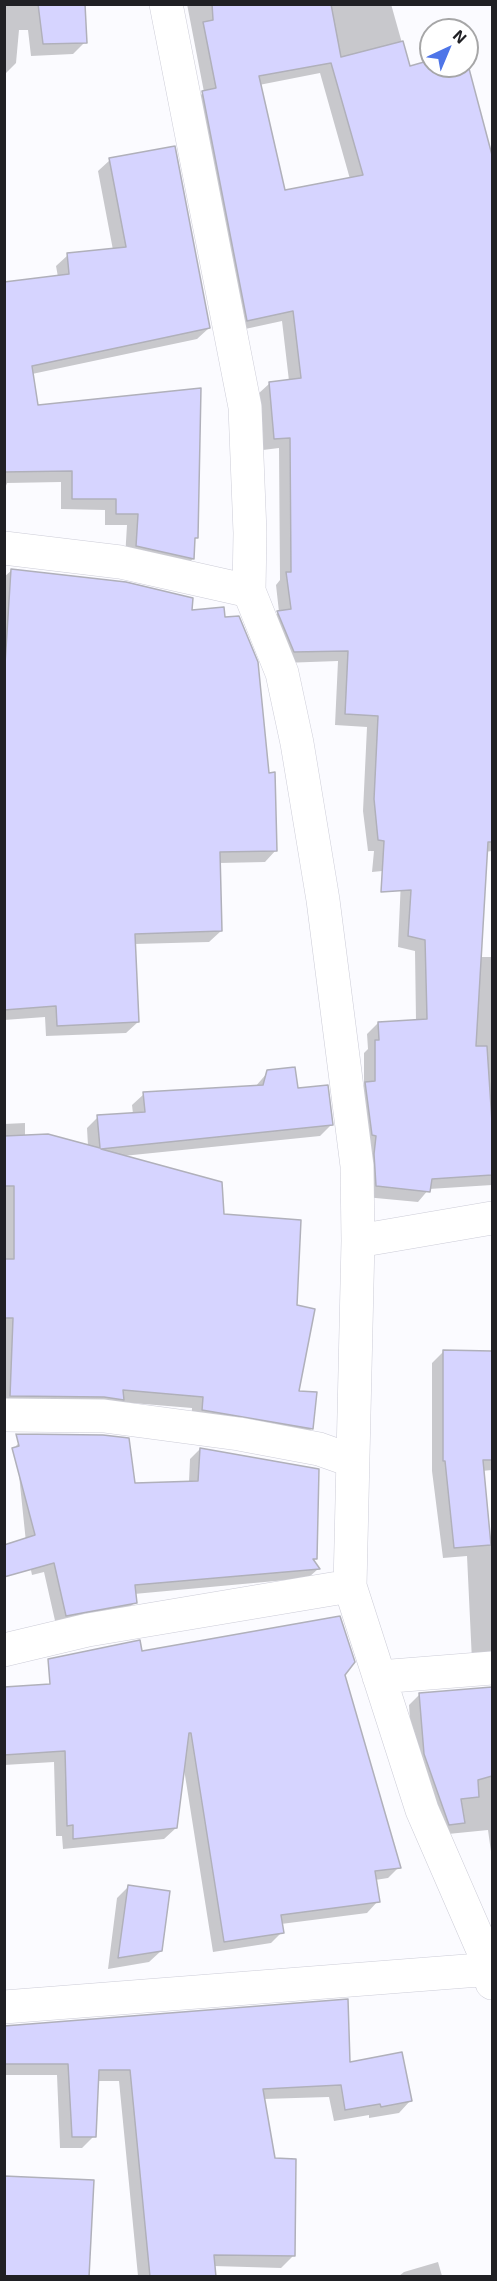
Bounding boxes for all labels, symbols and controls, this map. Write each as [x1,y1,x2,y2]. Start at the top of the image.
north arrow [419,18,479,78]
text: N [450,25,471,47]

